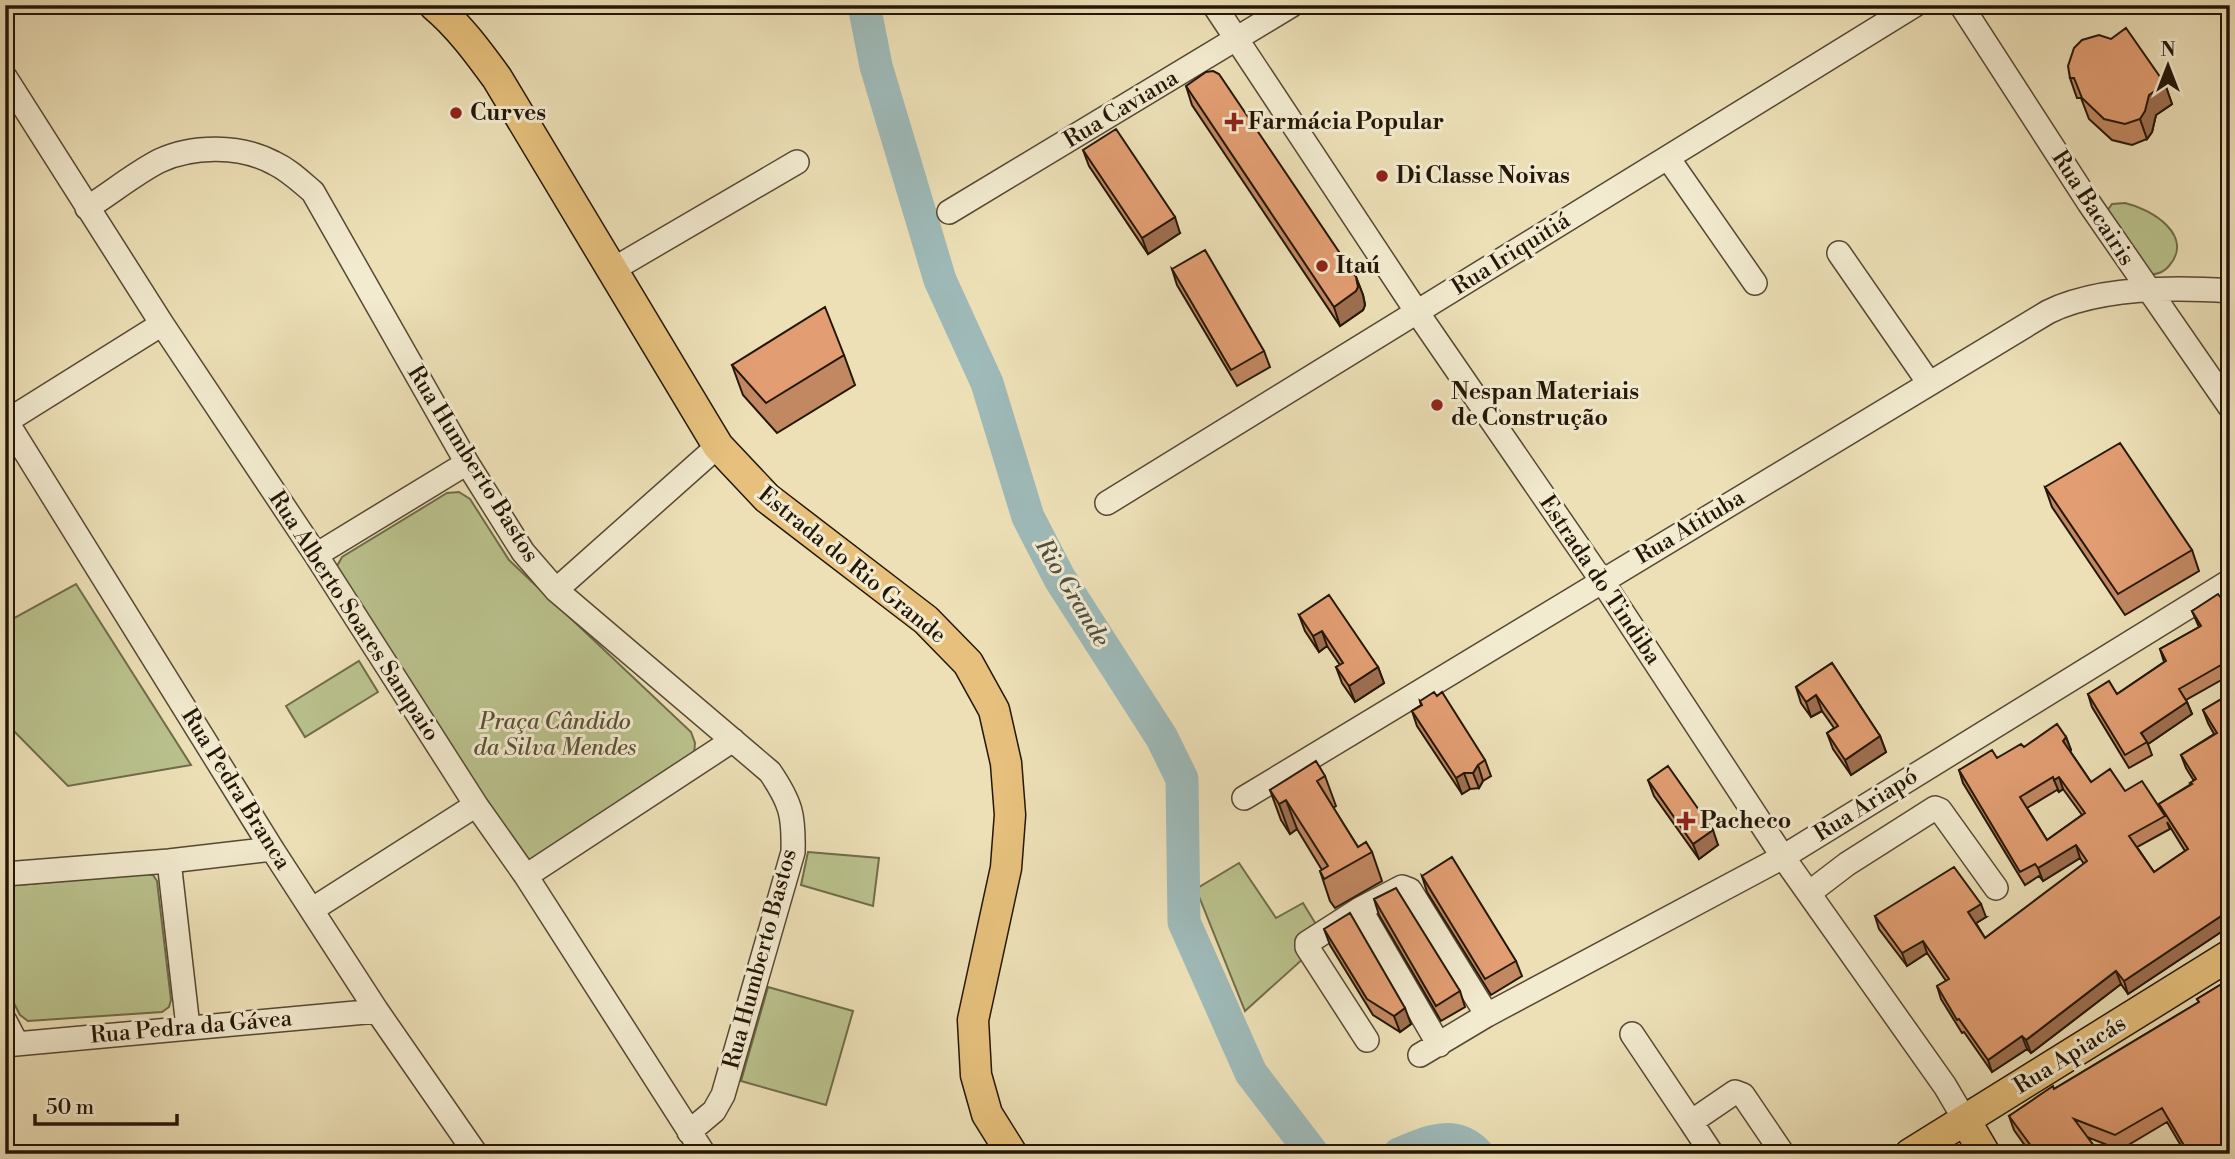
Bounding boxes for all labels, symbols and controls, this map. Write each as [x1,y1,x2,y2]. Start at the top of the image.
north arrow [2134,32,2204,102]
text: N [2160,38,2176,62]
street label: Rua Caviana [1059,64,1184,154]
place label: Curves [470,99,546,127]
marker: Curves [448,105,464,121]
place label: Farmácia Popular [1248,108,1444,136]
marker: Farmácia Popular [1226,114,1242,130]
street label: Rua Bacairis [2045,145,2141,271]
place label: Di Classe Noivas [1396,162,1570,190]
marker: Di Classe Noivas [1374,168,1390,184]
street label: Rua Iriquitiá [1447,206,1576,301]
place label: Itaú [1336,252,1380,280]
marker: Itaú [1314,258,1330,274]
street label: Rua Humberto Bastos [401,360,545,568]
place label: Nespan Materiais de Construção [1451,378,1639,432]
marker: Nespan Materiais de Construção [1429,397,1445,413]
street label: Estrada do Rio Grande [752,481,952,649]
street label: Rua Atituba [1630,483,1750,571]
street label: Rua Alberto Soares Sampaio [262,485,446,747]
street label: Estrada do Tindiba [1533,490,1667,670]
water label: Rio Grande [1028,533,1116,652]
street label: Rua Pedra Branca [175,703,297,875]
park label: Praça Cândido da Silva Mendes [474,708,637,762]
street label: Rua Ariapó [1809,762,1923,848]
place label: Pacheco [1700,807,1791,835]
marker: Pacheco [1678,813,1694,829]
street label: Rua Humberto Bastos [717,846,803,1072]
street label: Rua Pedra da Gávea [89,1004,294,1050]
street label: Rua Apiacás [2009,1009,2131,1101]
scale bar [35,1082,177,1126]
text: 50 m [46,1095,94,1121]

